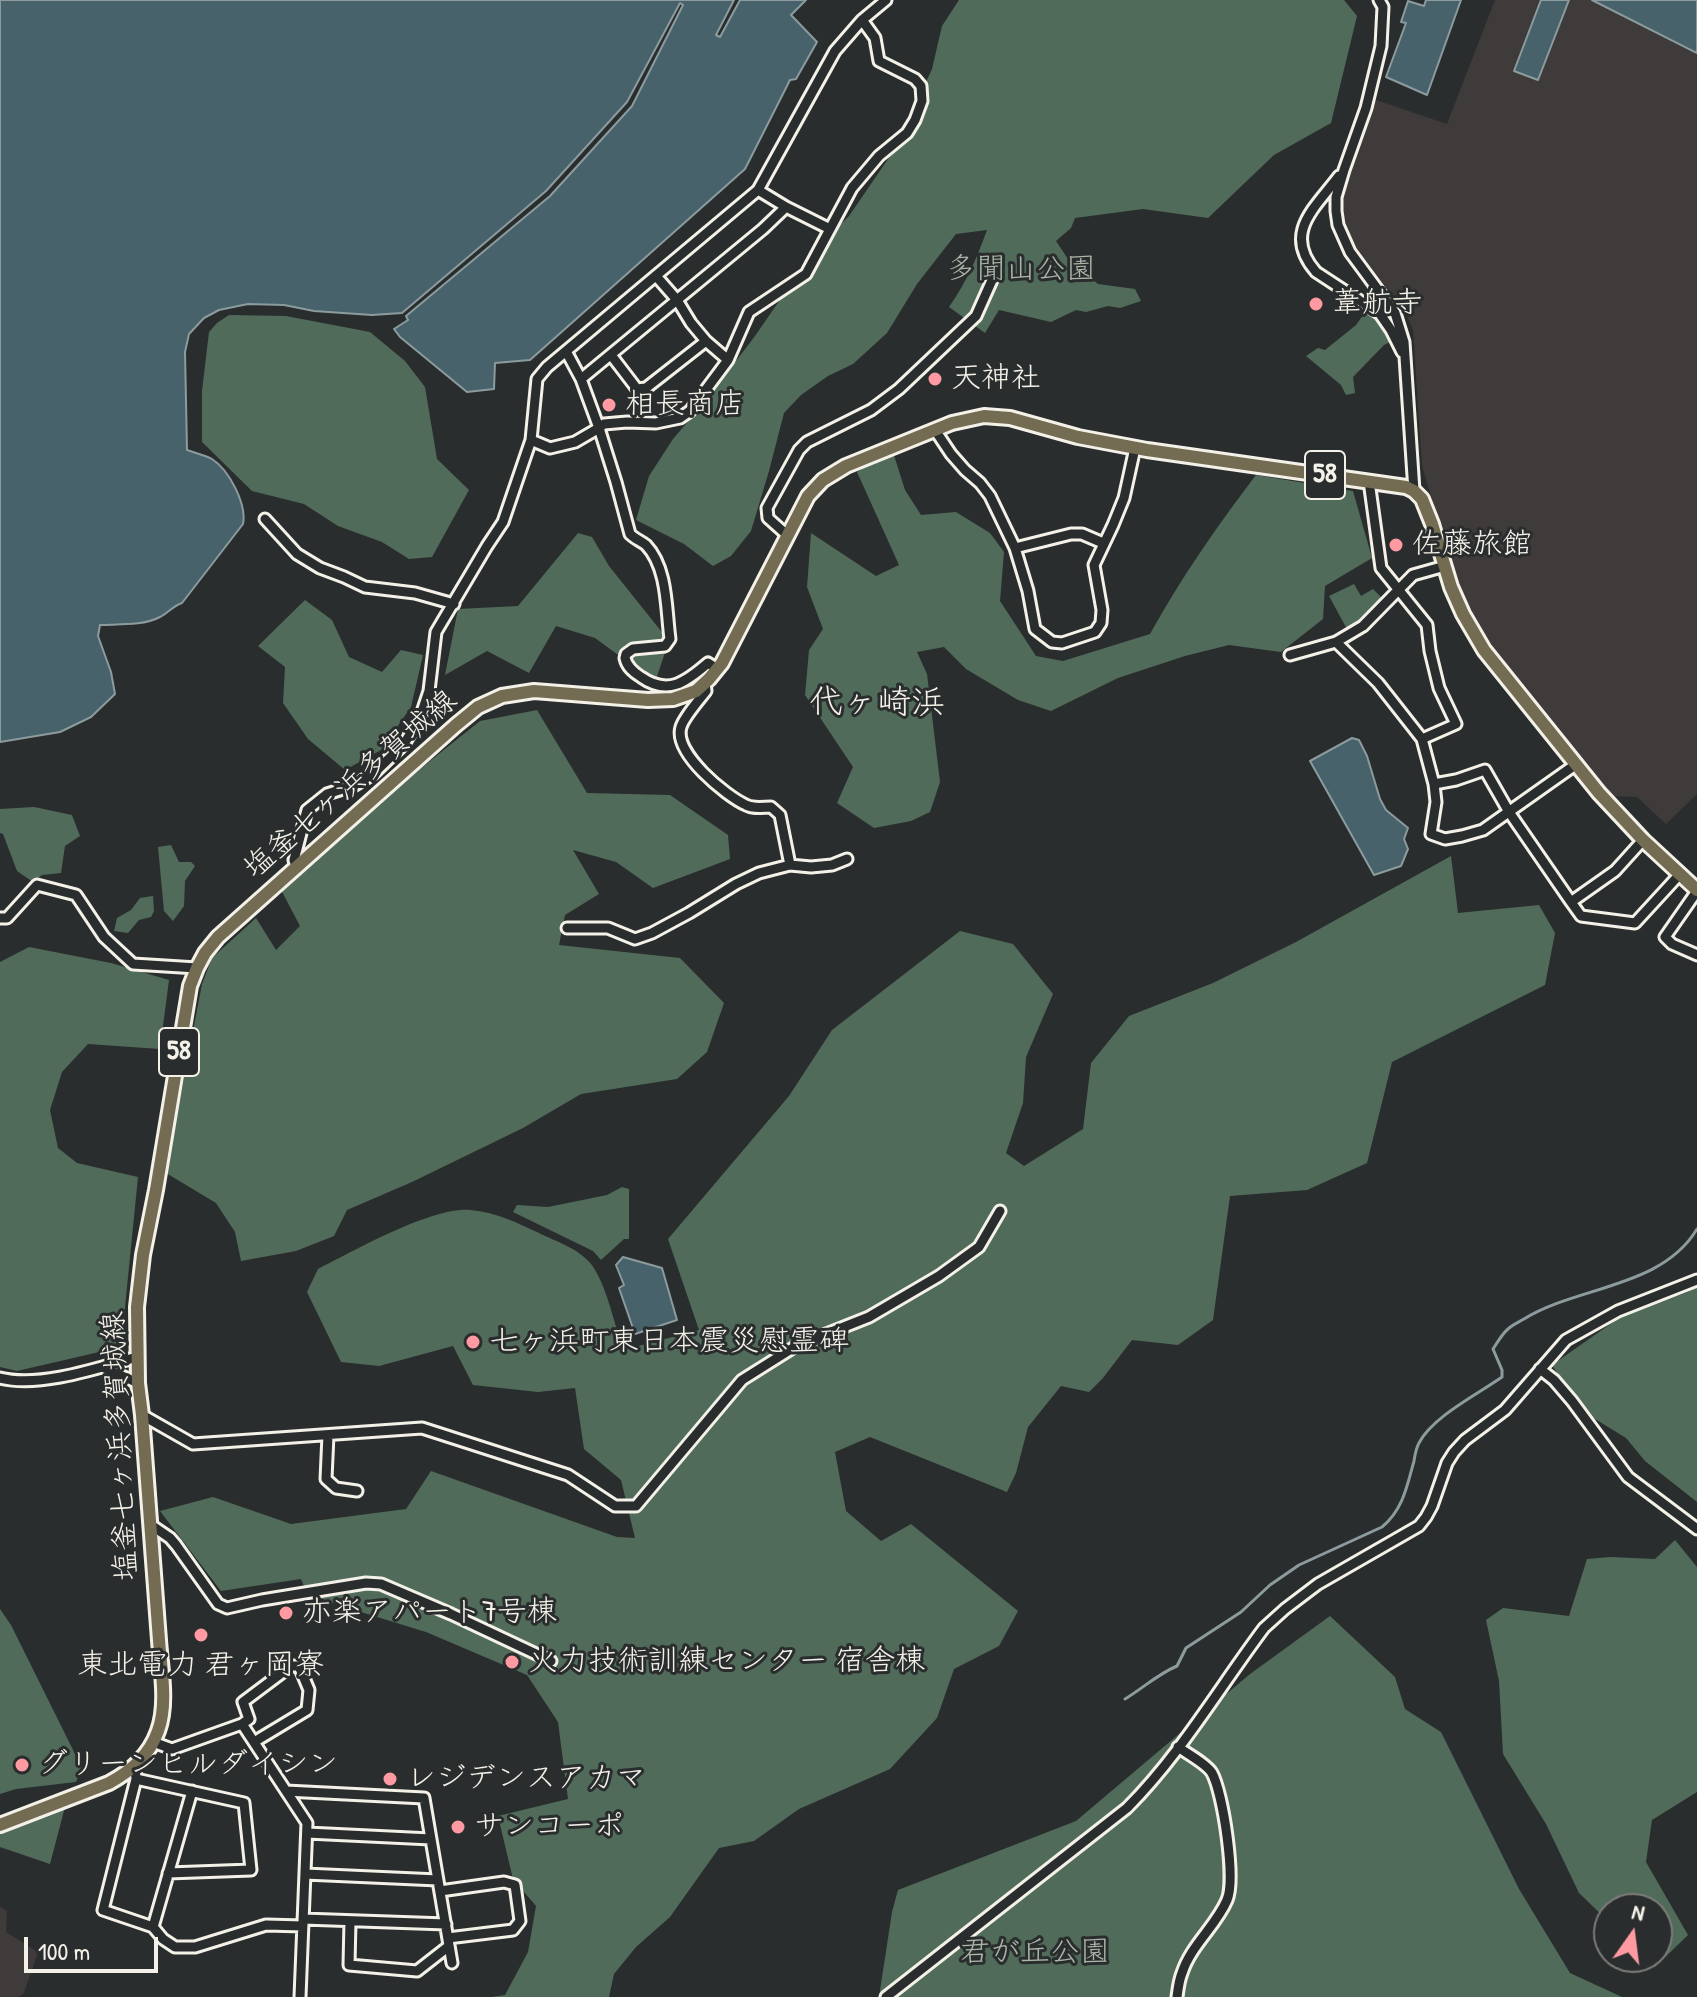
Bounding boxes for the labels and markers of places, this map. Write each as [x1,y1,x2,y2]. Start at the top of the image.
place label: 葦航寺 [1332,286,1422,322]
marker: 葦航寺 [1307,295,1325,313]
place label: 天神社 [951,361,1041,397]
marker: 天神社 [926,370,944,388]
place label: 相長商店 [625,387,745,423]
marker: 相長商店 [600,396,618,414]
place label: 佐藤旅館 [1412,527,1532,563]
marker: 佐藤旅館 [1387,536,1405,554]
place label: 七ヶ浜町東日本震災慰霊碑 [489,1324,849,1360]
marker: 七ヶ浜町東日本震災慰霊碑 [464,1333,482,1351]
place label: 亦楽アパート7号棟 [302,1595,557,1631]
marker: 亦楽アパート7号棟 [277,1604,295,1622]
marker: 東北電力 君ヶ岡寮 [192,1626,210,1644]
place label: 火力技術訓練センター 宿舎棟 [528,1644,925,1680]
place label: 東北電力 君ヶ岡寮 [78,1648,324,1684]
marker: 火力技術訓練センター 宿舎棟 [503,1653,521,1671]
place label: グリーンヒルダイシン [38,1747,338,1783]
marker: グリーンヒルダイシン [13,1756,31,1774]
place label: レジデンスアカマ [406,1761,646,1797]
marker: レジデンスアカマ [381,1770,399,1788]
place label: サンコーポ [474,1809,624,1845]
marker: サンコーポ [449,1818,467,1836]

